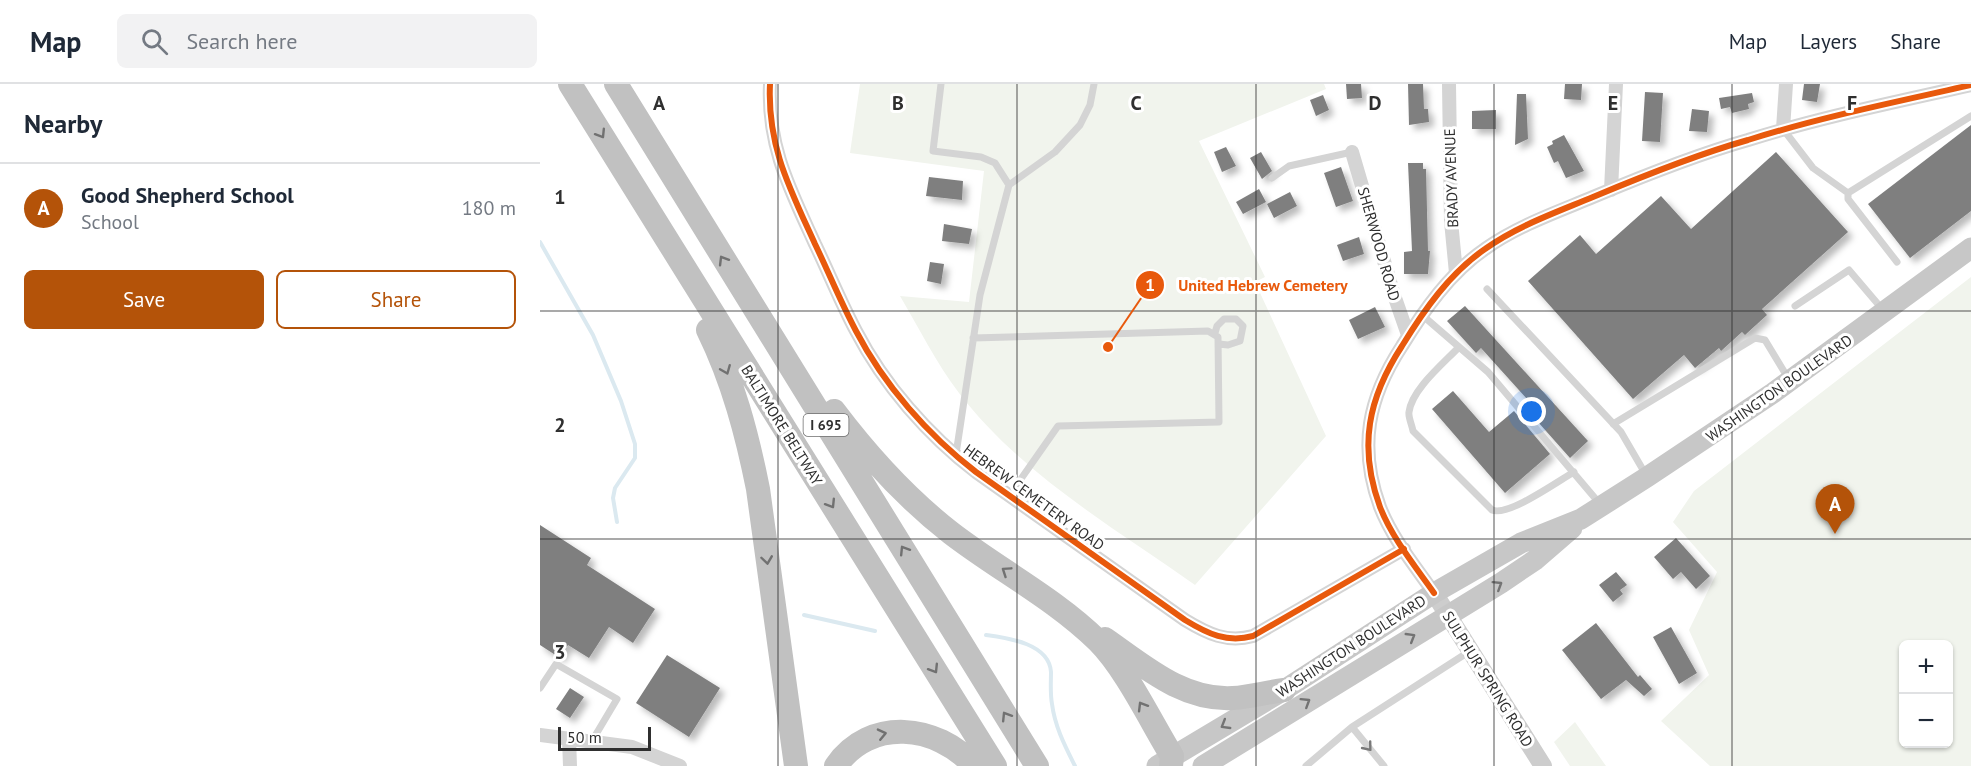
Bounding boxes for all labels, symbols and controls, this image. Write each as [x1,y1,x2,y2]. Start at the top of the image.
search box [117,14,537,68]
text: Map [30,23,81,60]
icon: search [138,25,171,58]
text: Search here [186,27,297,55]
text: Map [1729,28,1767,55]
text: Layers [1800,28,1857,55]
text: Share [1890,28,1941,55]
text: A [653,90,666,116]
text: B [892,90,904,116]
text: C [1130,90,1142,116]
text: D [1369,90,1382,116]
text: E [1608,90,1618,116]
text: F [1847,90,1857,116]
text: Nearby [24,107,102,140]
one-way arrow [593,127,604,138]
street label: BRADY AVENUE [1440,128,1462,228]
text: Good Shepherd School [81,181,294,209]
text: 1 [554,184,566,210]
street label: SHERWOOD ROAD [1354,185,1404,303]
text: A [37,195,50,221]
text: 180 m [462,195,516,221]
text: School [81,209,139,235]
one-way arrow [719,256,731,266]
callout: United Hebrew Cemetery [1135,268,1360,302]
button: Save [24,270,264,329]
button: Share [276,270,516,329]
text: 1 [1145,273,1155,296]
text: United Hebrew Cemetery [1178,275,1348,295]
street label: WASHINGTON BOULEVARD [1702,330,1856,446]
street label: BALTIMORE BELTWAY [737,361,827,489]
one-way arrow [719,364,731,375]
your location [1517,397,1546,426]
text: 2 [554,412,566,438]
road number: I 695 [804,414,848,436]
street label: HEBREW CEMETERY ROAD [960,439,1108,555]
pin: A [1816,484,1854,534]
one-way arrow [824,498,836,508]
one-way arrow [899,546,911,556]
one-way arrow [761,555,773,565]
one-way arrow [1001,567,1012,578]
one-way arrow [1492,580,1502,592]
street label: WASHINGTON BOULEVARD [1273,591,1429,701]
street label: SULPHUR SPRING ROAD [1439,608,1537,750]
one-way arrow [1405,633,1415,645]
text: 3 [554,639,566,665]
map controls [1899,640,1953,748]
button: + [1899,640,1953,694]
one-way arrow [927,663,939,673]
button: − [1899,694,1953,748]
one-way arrow [1300,698,1311,709]
one-way arrow [1137,702,1149,712]
one-way arrow [1002,712,1014,722]
one-way arrow [1221,718,1231,729]
scale bar [558,724,651,752]
text: 50 m [567,727,602,747]
one-way arrow [877,728,887,741]
one-way arrow [1361,740,1372,751]

